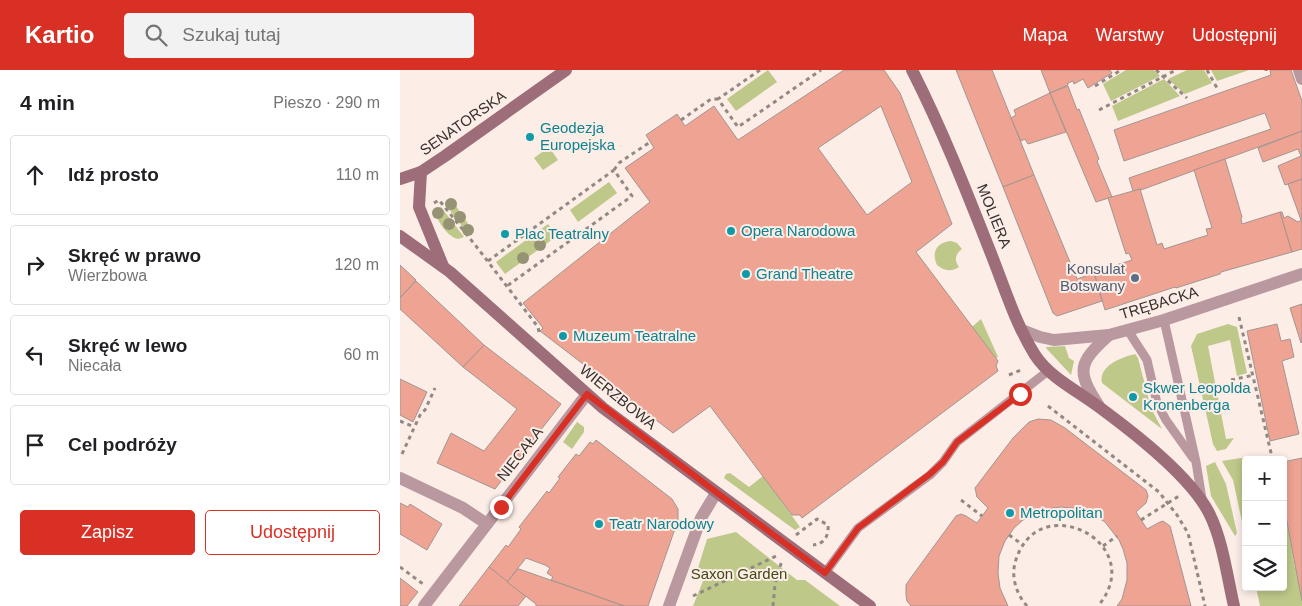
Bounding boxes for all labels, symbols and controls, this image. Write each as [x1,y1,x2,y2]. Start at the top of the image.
search box [124,13,474,58]
text: Kartio [25,21,94,48]
icon: search [142,21,170,49]
text: Szukaj tutaj [182,24,281,45]
text: Mapa [1023,25,1068,45]
text: Warstwy [1096,25,1164,45]
text: Udostępnij [1192,25,1277,45]
street label: SENATORSKA [416,87,509,159]
text: 4 min [20,91,75,114]
text: Pieszo · 290 m [273,94,380,111]
place label: Geodezja Europejska [540,119,616,153]
marker: Geodezja Europejska [524,131,536,143]
icon: ahead [21,161,49,189]
text: Idź prosto [68,164,159,185]
text: 110 m [336,166,379,183]
street label: MOLIERA [974,181,1015,250]
place label: Opera Narodowa [741,222,856,239]
place label: Plac Teatralny [515,225,609,242]
marker: Opera Narodowa [725,225,737,237]
marker: Plac Teatralny [499,228,511,240]
text: Skręć w prawo [68,245,201,266]
icon: right [21,251,49,279]
text: 120 m [335,256,379,273]
place label: Konsulat Botswany [1060,260,1126,294]
place label: Grand Theatre [756,265,853,282]
text: Wierzbowa [68,267,147,284]
marker: Grand Theatre [740,268,752,280]
marker: Konsulat Botswany [1129,272,1141,284]
street label: TRĘBACKA [1118,283,1200,322]
place label: Muzeum Teatralne [573,327,696,344]
marker: Muzeum Teatralne [557,330,569,342]
text: Skręć w lewo [68,335,187,356]
icon: left [21,341,49,369]
text: 60 m [343,346,379,363]
text: Niecała [68,357,121,374]
street label: WIERZBOWA [577,361,660,433]
place label: Skwer Leopolda Kronenberga [1143,379,1251,413]
route start [1009,383,1032,406]
marker: Skwer Leopolda Kronenberga [1127,391,1139,403]
street label: NIECAŁA [493,423,546,484]
icon: arrive [21,431,49,459]
text: Cel podróży [68,434,177,455]
map controls [1242,456,1287,591]
button: + [1242,456,1287,501]
route end [490,496,513,519]
button: − [1242,501,1287,546]
place label: Metropolitan [1020,504,1103,521]
marker: Metropolitan [1004,507,1016,519]
button: Zapisz [20,510,195,555]
button: Udostępnij [205,510,380,555]
place label: Teatr Narodowy [609,515,715,532]
marker: Teatr Narodowy [593,518,605,530]
button: layers [1242,546,1287,591]
park label: Saxon Garden [691,565,787,582]

